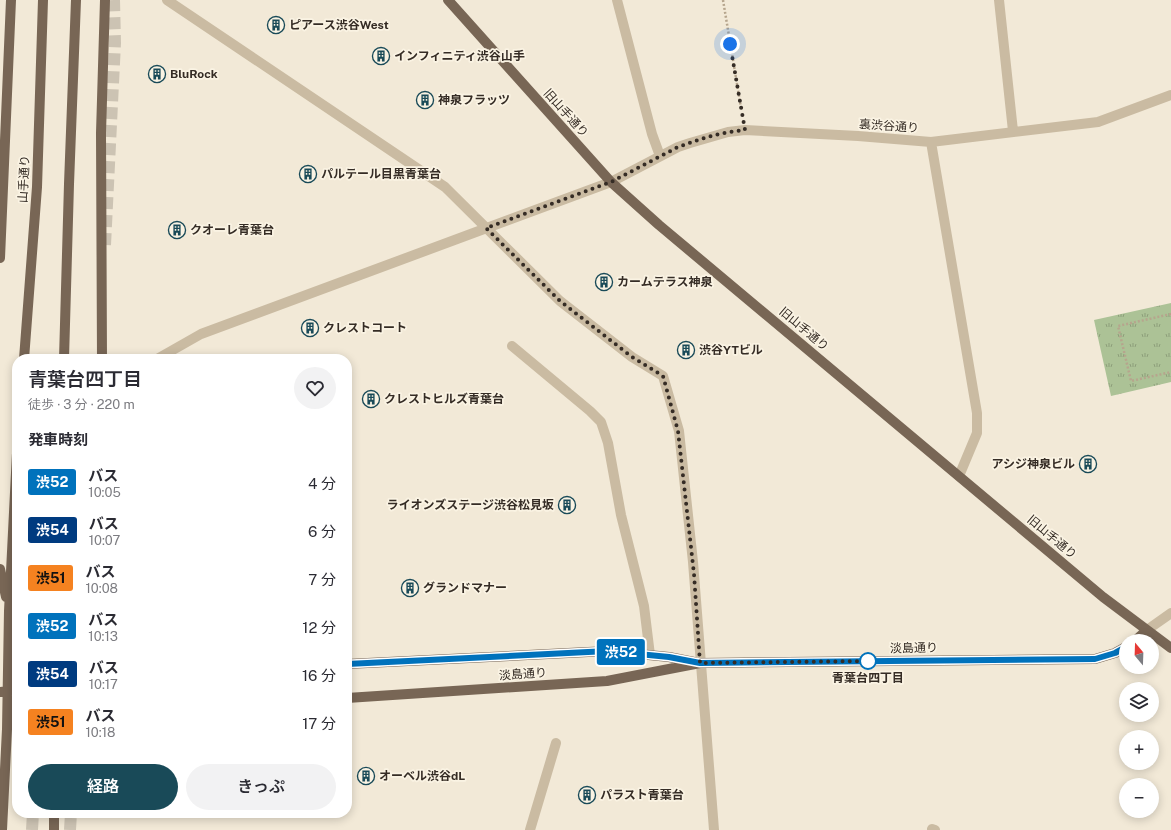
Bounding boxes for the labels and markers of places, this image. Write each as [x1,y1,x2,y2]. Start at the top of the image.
building icon: ピアース渋谷West [266,15,286,35]
place label: ピアース渋谷West [289,18,389,32]
building icon: インフィニティ渋谷山手 [371,46,391,66]
place label: インフィニティ渋谷山手 [394,49,525,63]
building icon: BluRock [147,64,167,84]
place label: BluRock [170,67,218,81]
building icon: 神泉フラッツ [415,90,435,110]
place label: 神泉フラッツ [438,93,510,107]
building icon: パルテール目黒青葉台 [298,164,318,184]
place label: パルテール目黒青葉台 [321,167,441,181]
building icon: クオーレ青葉台 [167,220,187,240]
place label: クオーレ青葉台 [190,223,274,237]
building icon: カームテラス神泉 [594,272,614,292]
place label: カームテラス神泉 [617,275,712,289]
building icon: クレストコート [300,318,320,338]
place label: クレストコート [323,321,407,335]
building icon: 渋谷YTビル [676,340,696,360]
place label: 渋谷YTビル [699,343,763,357]
building icon: クレストヒルズ青葉台 [361,389,381,409]
place label: クレストヒルズ青葉台 [384,392,504,406]
building icon: アシジ神泉ビル [1078,454,1098,474]
place label: アシジ神泉ビル [991,457,1075,471]
building icon: ライオンズステージ渋谷松見坂 [557,495,577,515]
place label: ライオンズステージ渋谷松見坂 [386,498,554,512]
building icon: グランドマナー [400,578,420,598]
place label: グランドマナー [423,581,507,595]
marker: 青葉台四丁目 [859,652,877,670]
place label: 青葉台四丁目 [832,671,904,685]
building icon: オーベル渋谷dL [356,766,376,786]
place label: オーベル渋谷dL [379,769,465,783]
building icon: パラスト青葉台 [577,785,597,805]
place label: パラスト青葉台 [600,788,684,802]

